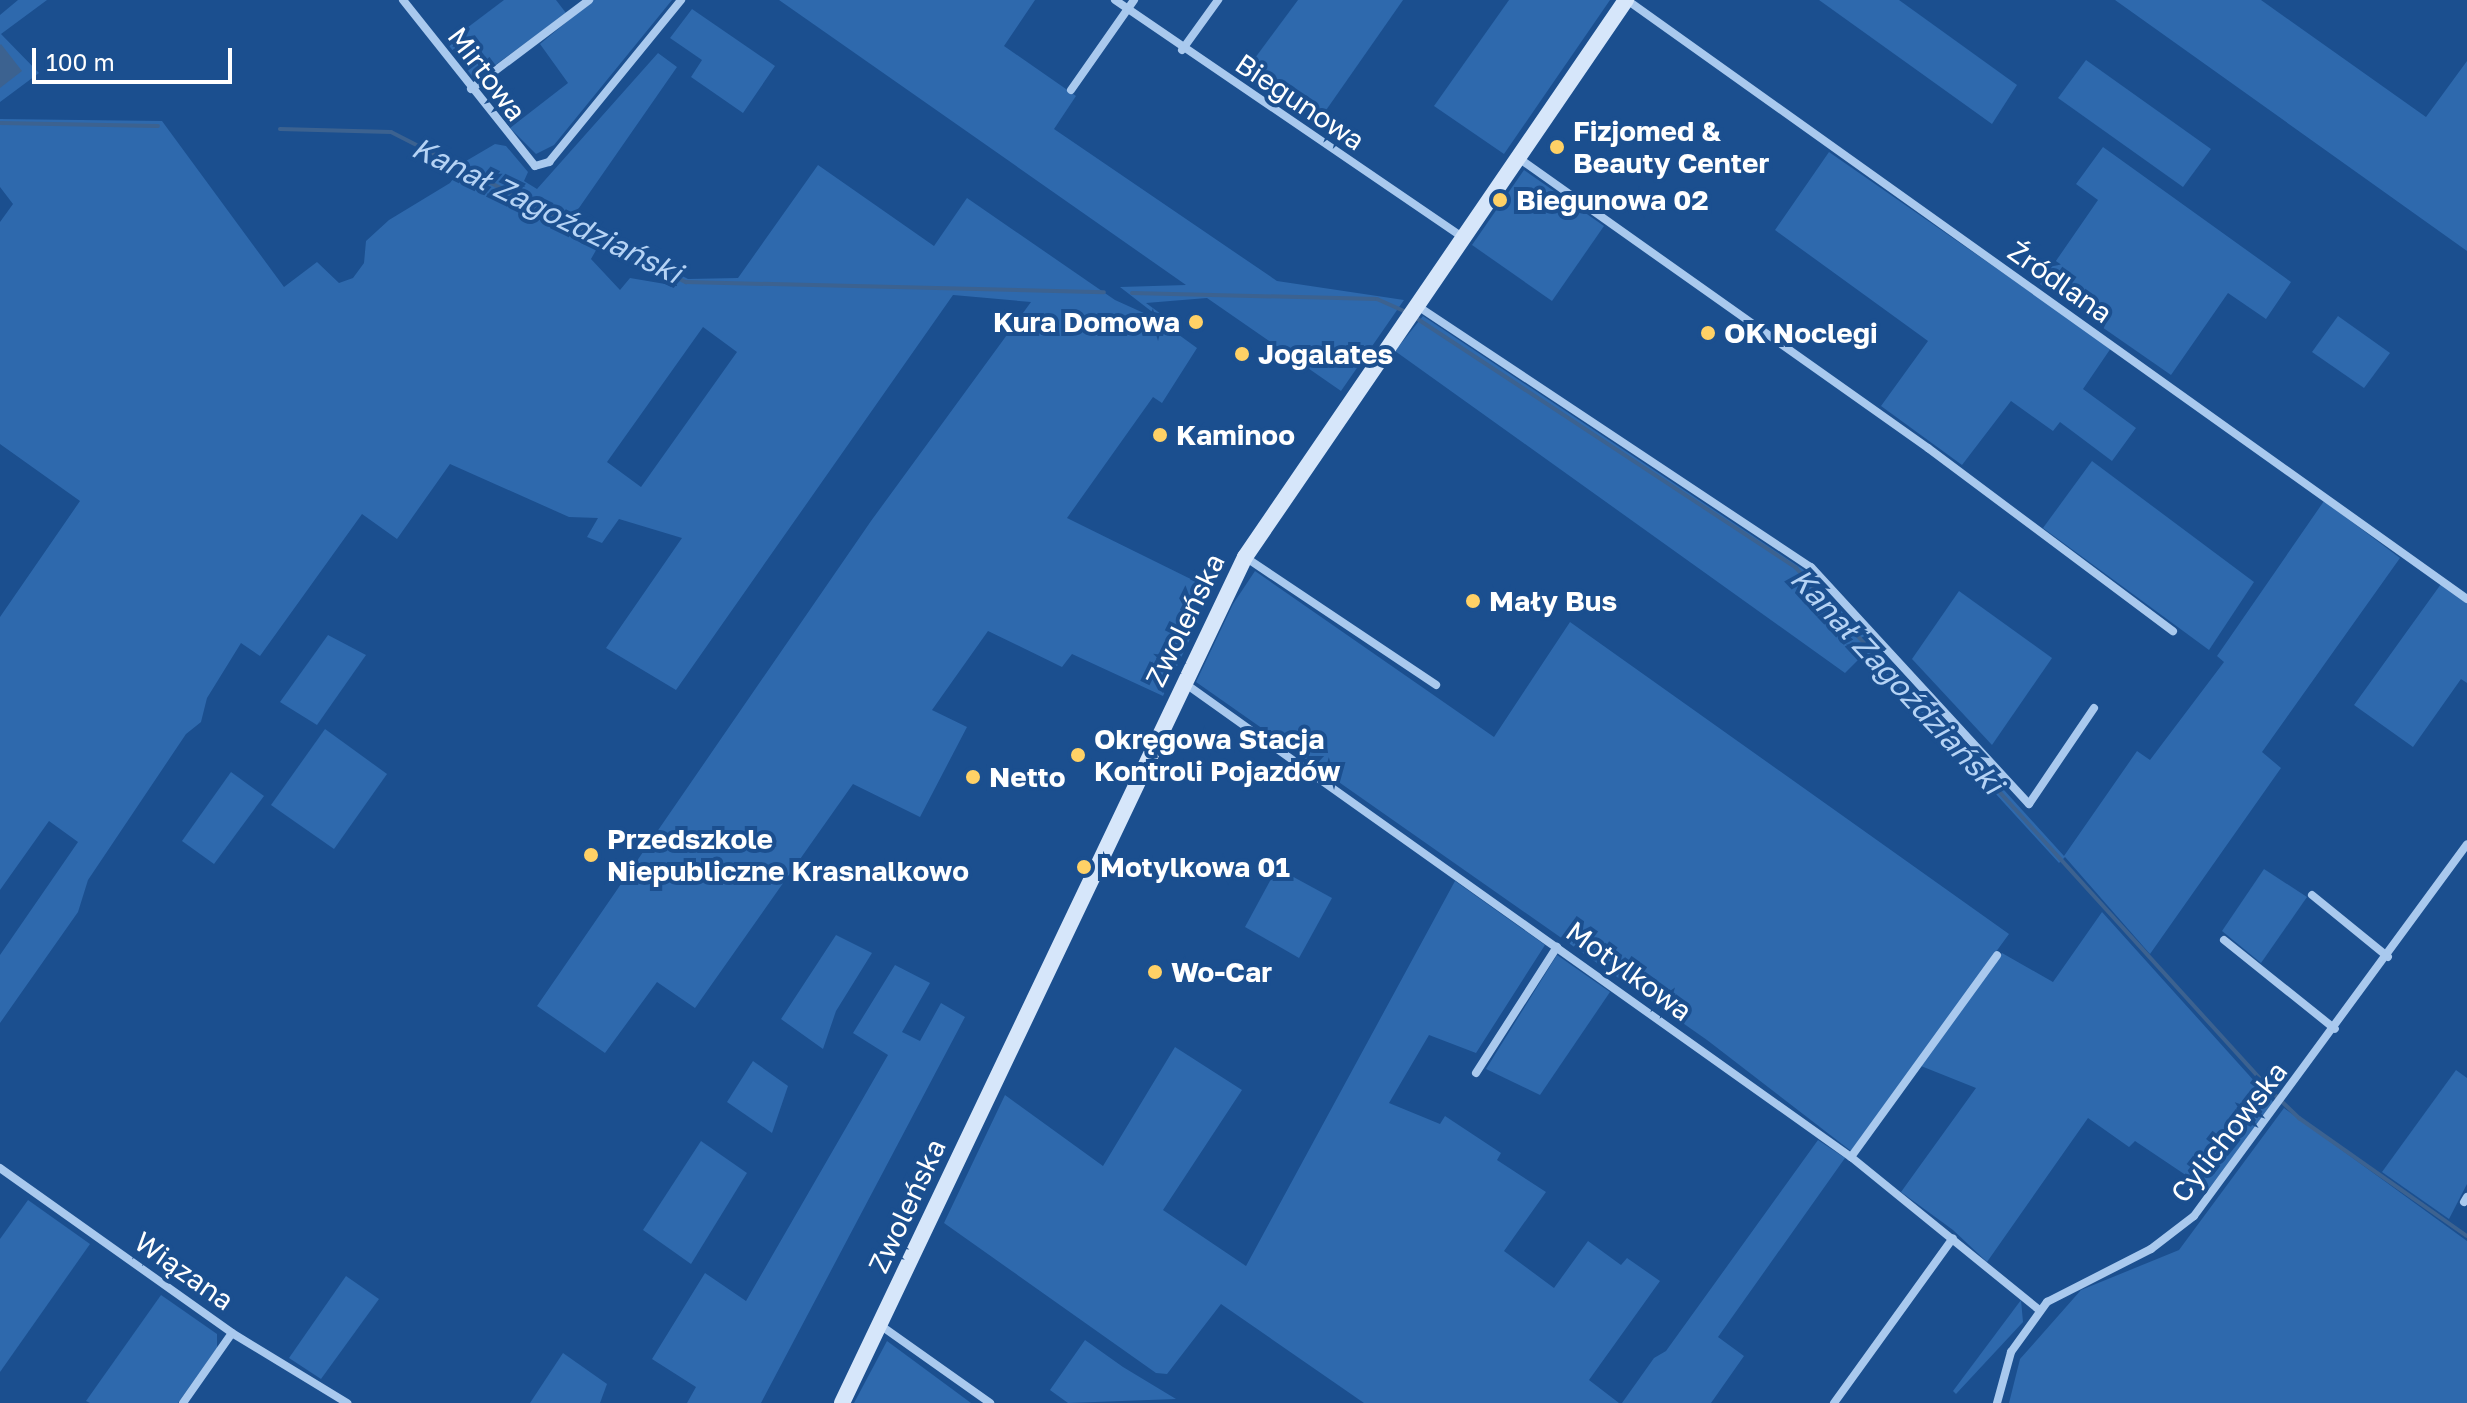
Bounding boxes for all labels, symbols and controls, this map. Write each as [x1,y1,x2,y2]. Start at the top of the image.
street label: Mirtowa [441,20,533,128]
scale bar [36,32,236,82]
text: 100 m [46,47,115,76]
street label: Biegunowa [1229,47,1371,157]
place label: Fizjomed & Beauty Center [1573,114,1769,180]
water label: Kanał Zagoździański [406,129,688,291]
marker: Fizjomed & Beauty Center [1548,138,1566,156]
place label: Biegunowa 02 [1516,183,1708,217]
marker: Biegunowa 02 [1491,191,1509,209]
street label: Źródlana [2002,234,2118,330]
place label: Kura Domowa [993,305,1180,339]
marker: Kura Domowa [1187,313,1205,331]
place label: OK Noclegi [1724,316,1878,350]
marker: OK Noclegi [1699,324,1717,342]
place label: Jogalates [1258,337,1393,371]
marker: Jogalates [1233,345,1251,363]
place label: Kaminoo [1176,418,1295,452]
marker: Kaminoo [1151,426,1169,444]
street label: Zwoleńska [1138,548,1232,692]
water label: Kanał Zagoździański [1783,561,2011,801]
place label: Mały Bus [1489,584,1617,618]
marker: Mały Bus [1464,592,1482,610]
place label: Okręgowa Stacja Kontroli Pojazdów [1094,722,1341,788]
marker: Okręgowa Stacja Kontroli Pojazdów [1069,746,1087,764]
place label: Netto [989,760,1066,794]
marker: Netto [964,768,982,786]
place label: Przedszkole Niepubliczne Krasnalkowo [607,822,969,888]
marker: Przedszkole Niepubliczne Krasnalkowo [582,846,600,864]
place label: Motylkowa 01 [1100,850,1290,884]
marker: Motylkowa 01 [1075,858,1093,876]
street label: Motylkowa [1560,914,1698,1028]
place label: Wo-Car [1171,955,1272,989]
marker: Wo-Car [1146,963,1164,981]
street label: Cylichowska [2164,1055,2294,1209]
street label: Zwoleńska [861,1134,953,1278]
street label: Wiązana [128,1225,240,1317]

